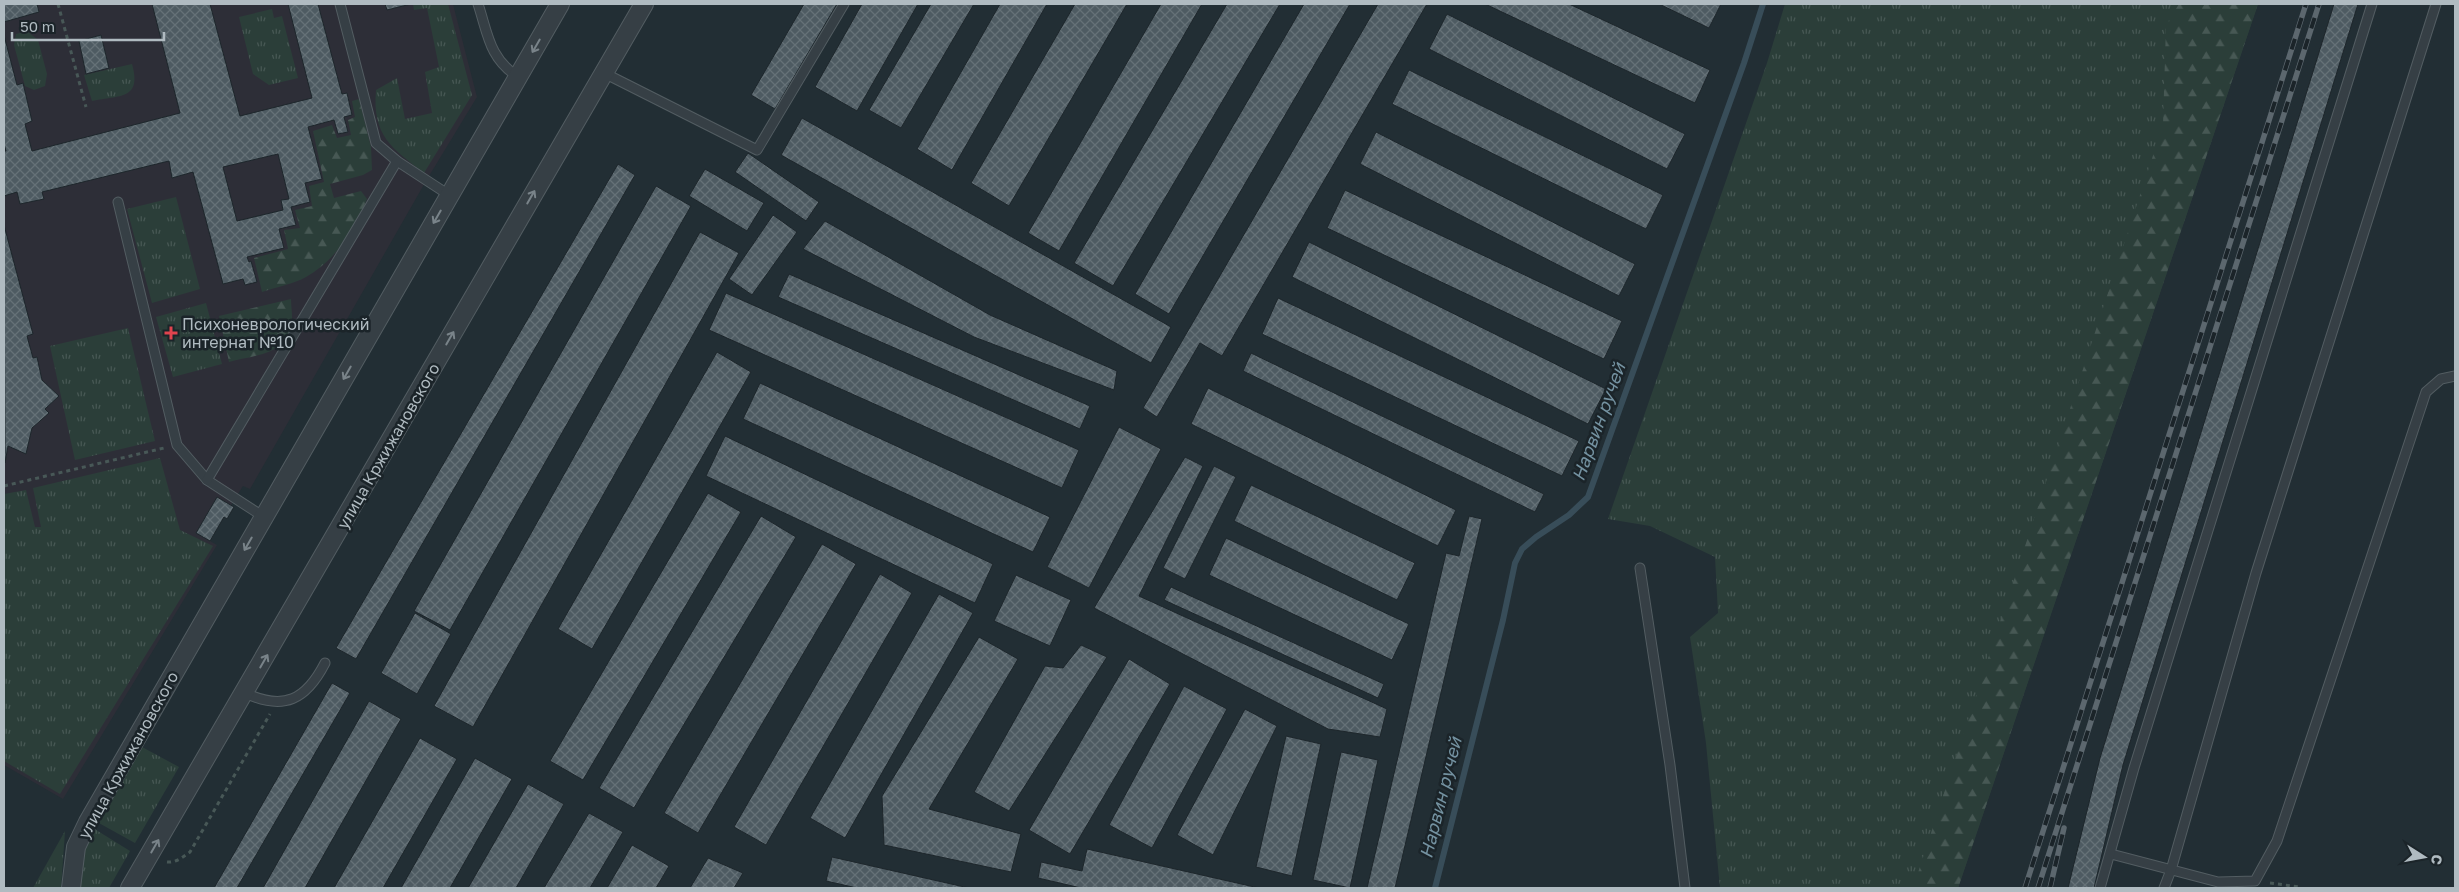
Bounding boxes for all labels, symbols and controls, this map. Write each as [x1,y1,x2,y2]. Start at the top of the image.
scale bar [12,10,165,42]
text: 50 m [20,17,55,35]
one-way arrow [530,38,540,52]
one-way arrow [526,191,536,205]
one-way arrow [431,209,441,223]
place label: Психоневрологический интернат №10 [182,314,370,352]
marker: Психоневрологический интернат №10 [164,326,178,340]
one-way arrow [445,331,455,346]
street label: улица Кржижановского [332,359,444,533]
water label: Нарвин ручей [1567,359,1630,484]
one-way arrow [342,365,352,380]
one-way arrow [243,536,253,550]
one-way arrow [259,654,269,668]
street label: улица Кржижановского [74,668,182,842]
water label: Нарвин ручей [1414,734,1466,861]
north arrow [2399,832,2449,882]
one-way arrow [151,840,161,854]
text: С [2428,853,2447,866]

